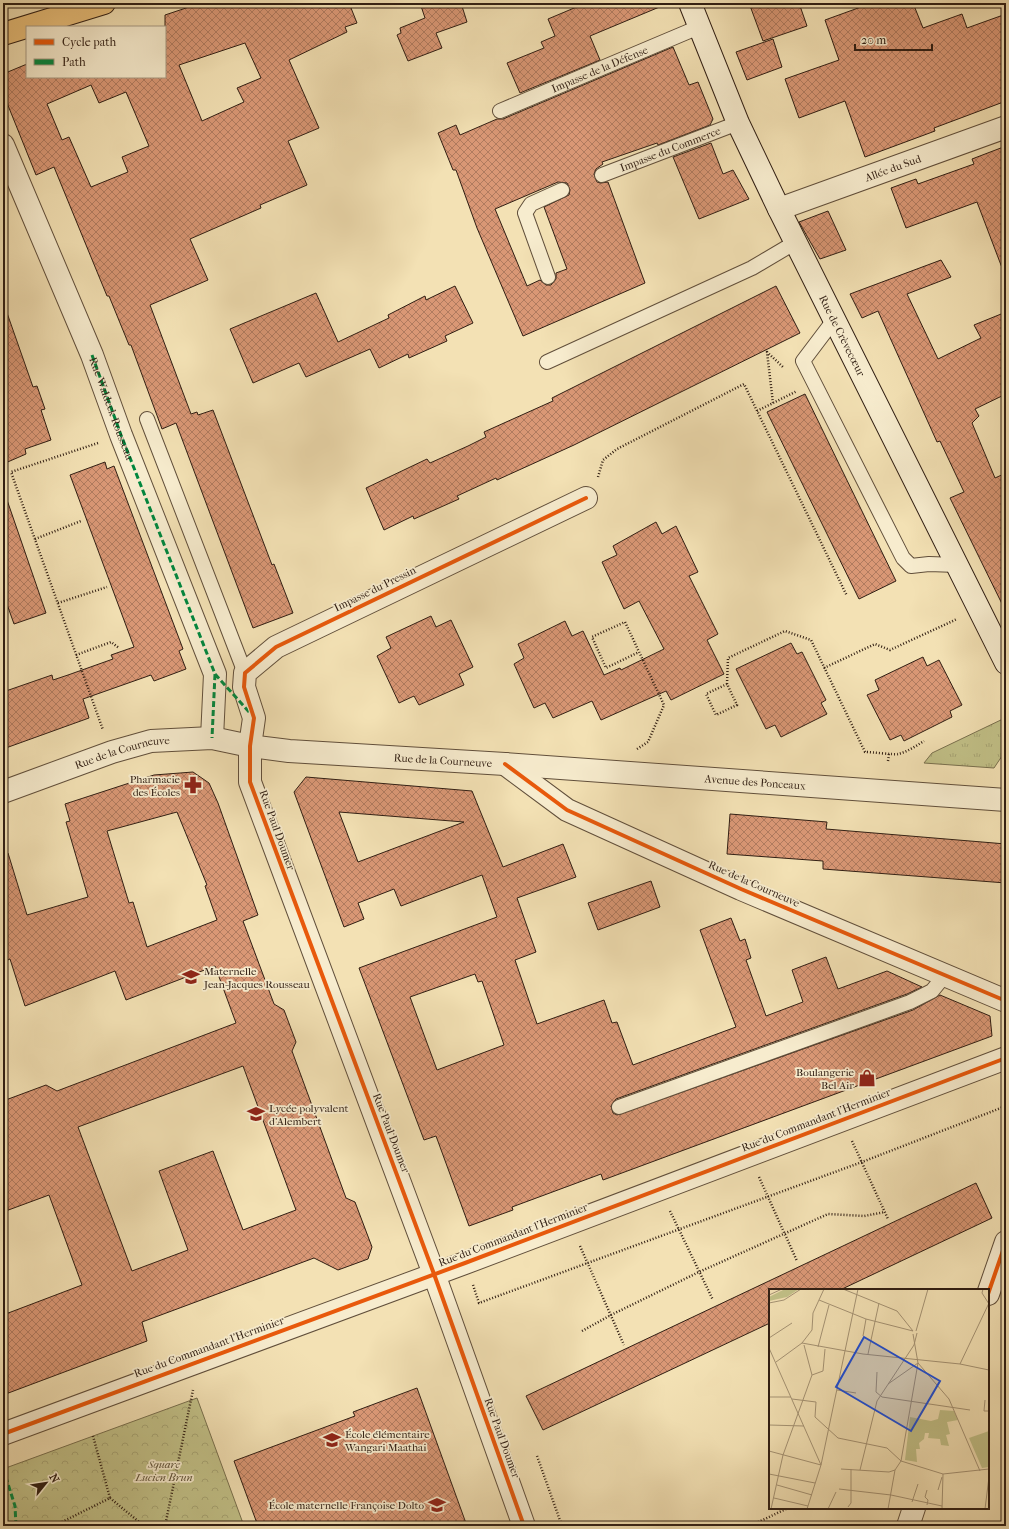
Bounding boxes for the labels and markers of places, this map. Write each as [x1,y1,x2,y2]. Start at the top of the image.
place label: Pharmacie des Écoles [130,773,181,799]
pharmacy icon: Pharmacie des Écoles [183,775,203,795]
place label: Maternelle Jean-Jacques Rousseau [203,965,310,991]
school or university icon: Maternelle Jean-Jacques Rousseau [181,967,201,987]
place label: Boulangerie Bel Air [796,1066,855,1092]
shop icon: Boulangerie Bel Air [857,1068,877,1088]
place label: Lycée polyvalent d'Alembert [269,1102,348,1128]
school or university icon: Lycée polyvalent d'Alembert [246,1104,266,1124]
place label: École élémentaire Wangari Maathai [344,1428,430,1454]
school or university icon: École élémentaire Wangari Maathai [322,1430,342,1450]
school or university icon: École maternelle Françoise Dolto [427,1495,447,1515]
place label: École maternelle Françoise Dolto [269,1499,424,1512]

